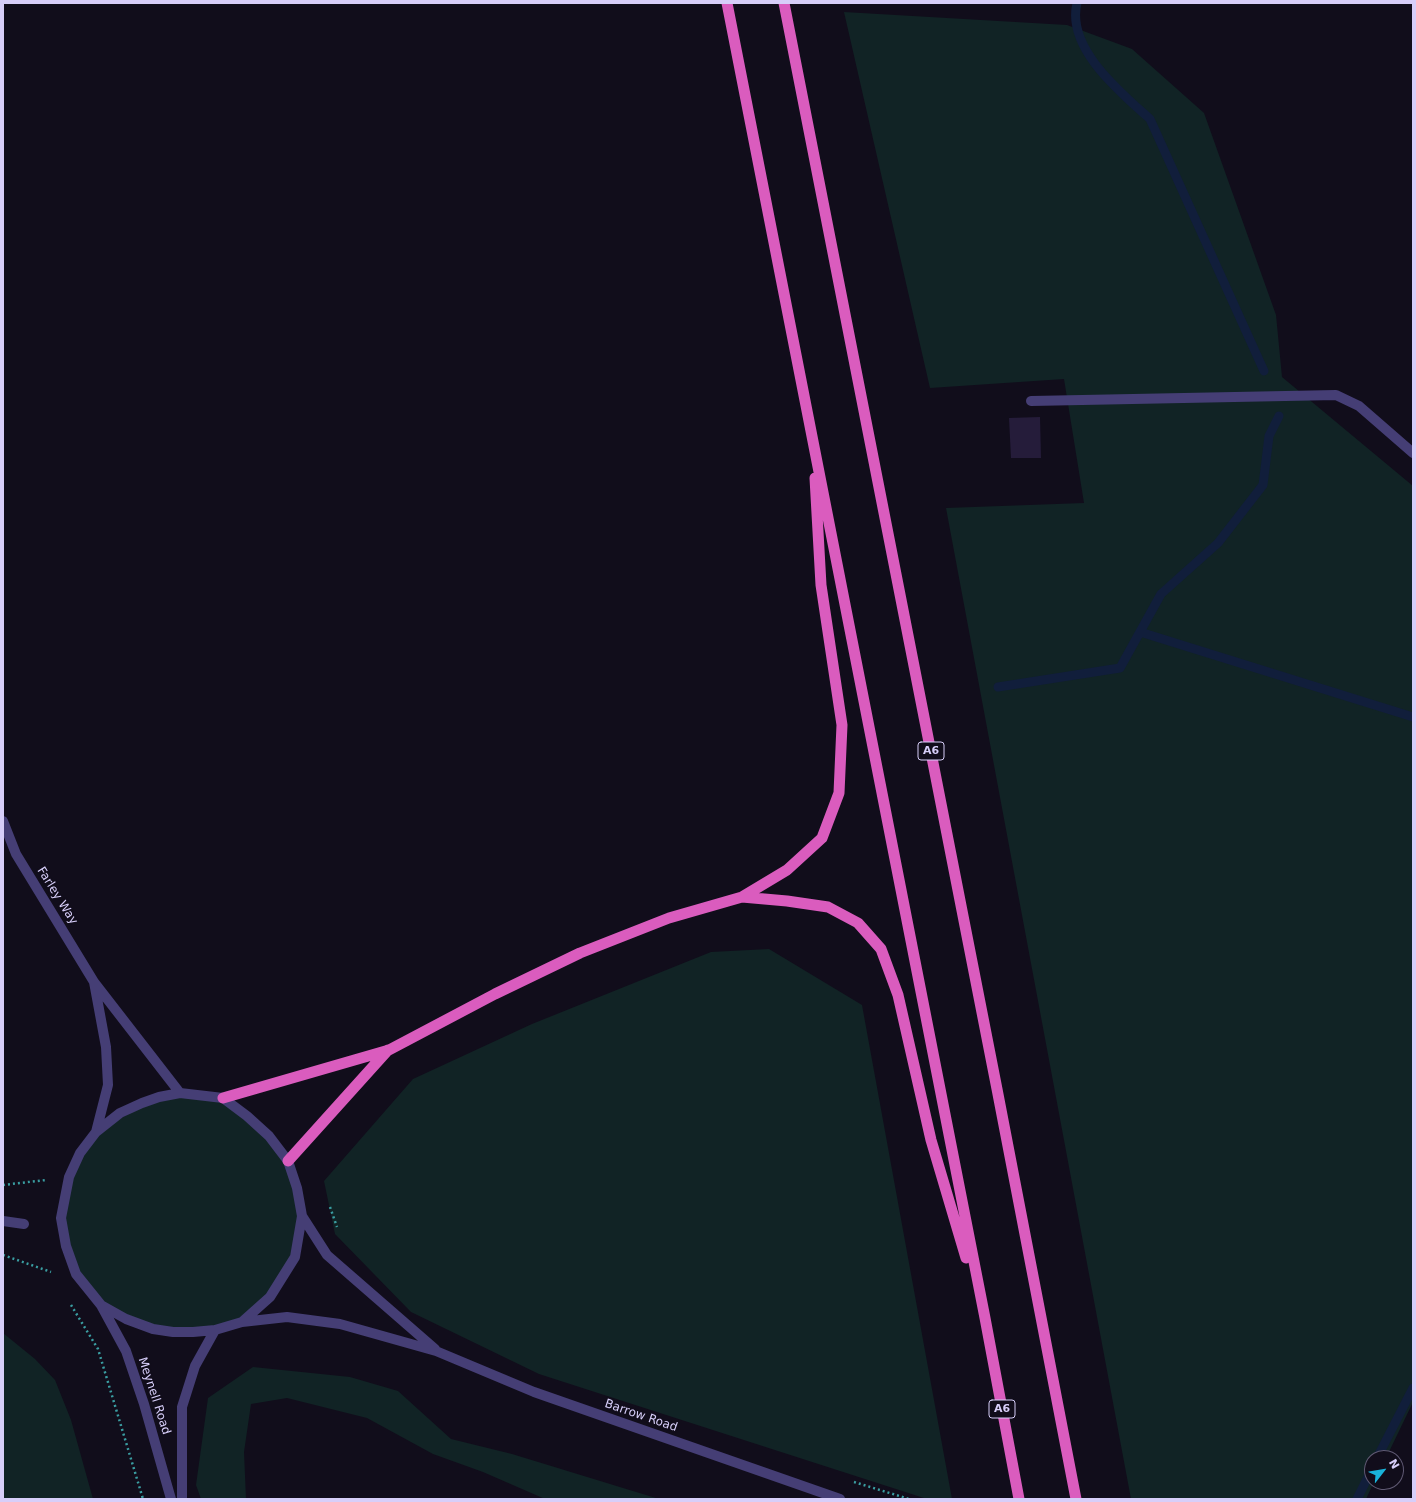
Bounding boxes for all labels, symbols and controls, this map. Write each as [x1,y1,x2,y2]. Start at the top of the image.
road number: A6 [918,742,944,760]
street label: Farley Way [34,865,80,927]
street label: Meynell Road [135,1356,173,1436]
street label: Barrow Road [603,1397,679,1435]
road number: A6 [989,1400,1015,1418]
north arrow [1364,1450,1404,1490]
text: N [1386,1457,1402,1471]

